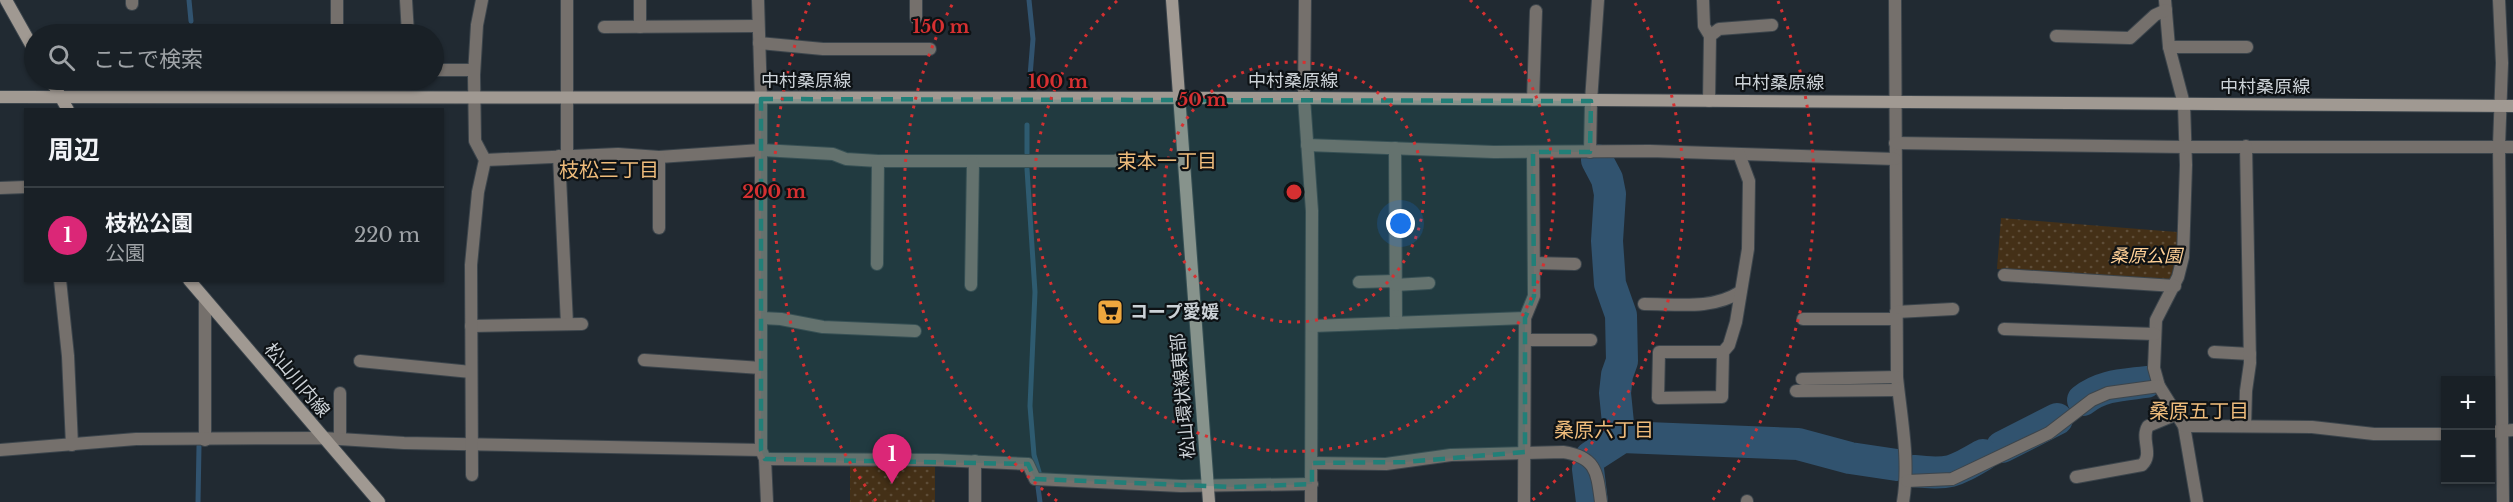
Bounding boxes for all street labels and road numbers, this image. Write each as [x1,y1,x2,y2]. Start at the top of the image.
street label: 中村桑原線 [761,70,851,92]
street label: 中村桑原線 [1248,70,1338,92]
street label: 中村桑原線 [1734,72,1824,94]
street label: 中村桑原線 [2220,76,2310,98]
street label: 松山環状線東部 [1167,332,1199,460]
street label: 松山川内線 [260,338,334,422]

